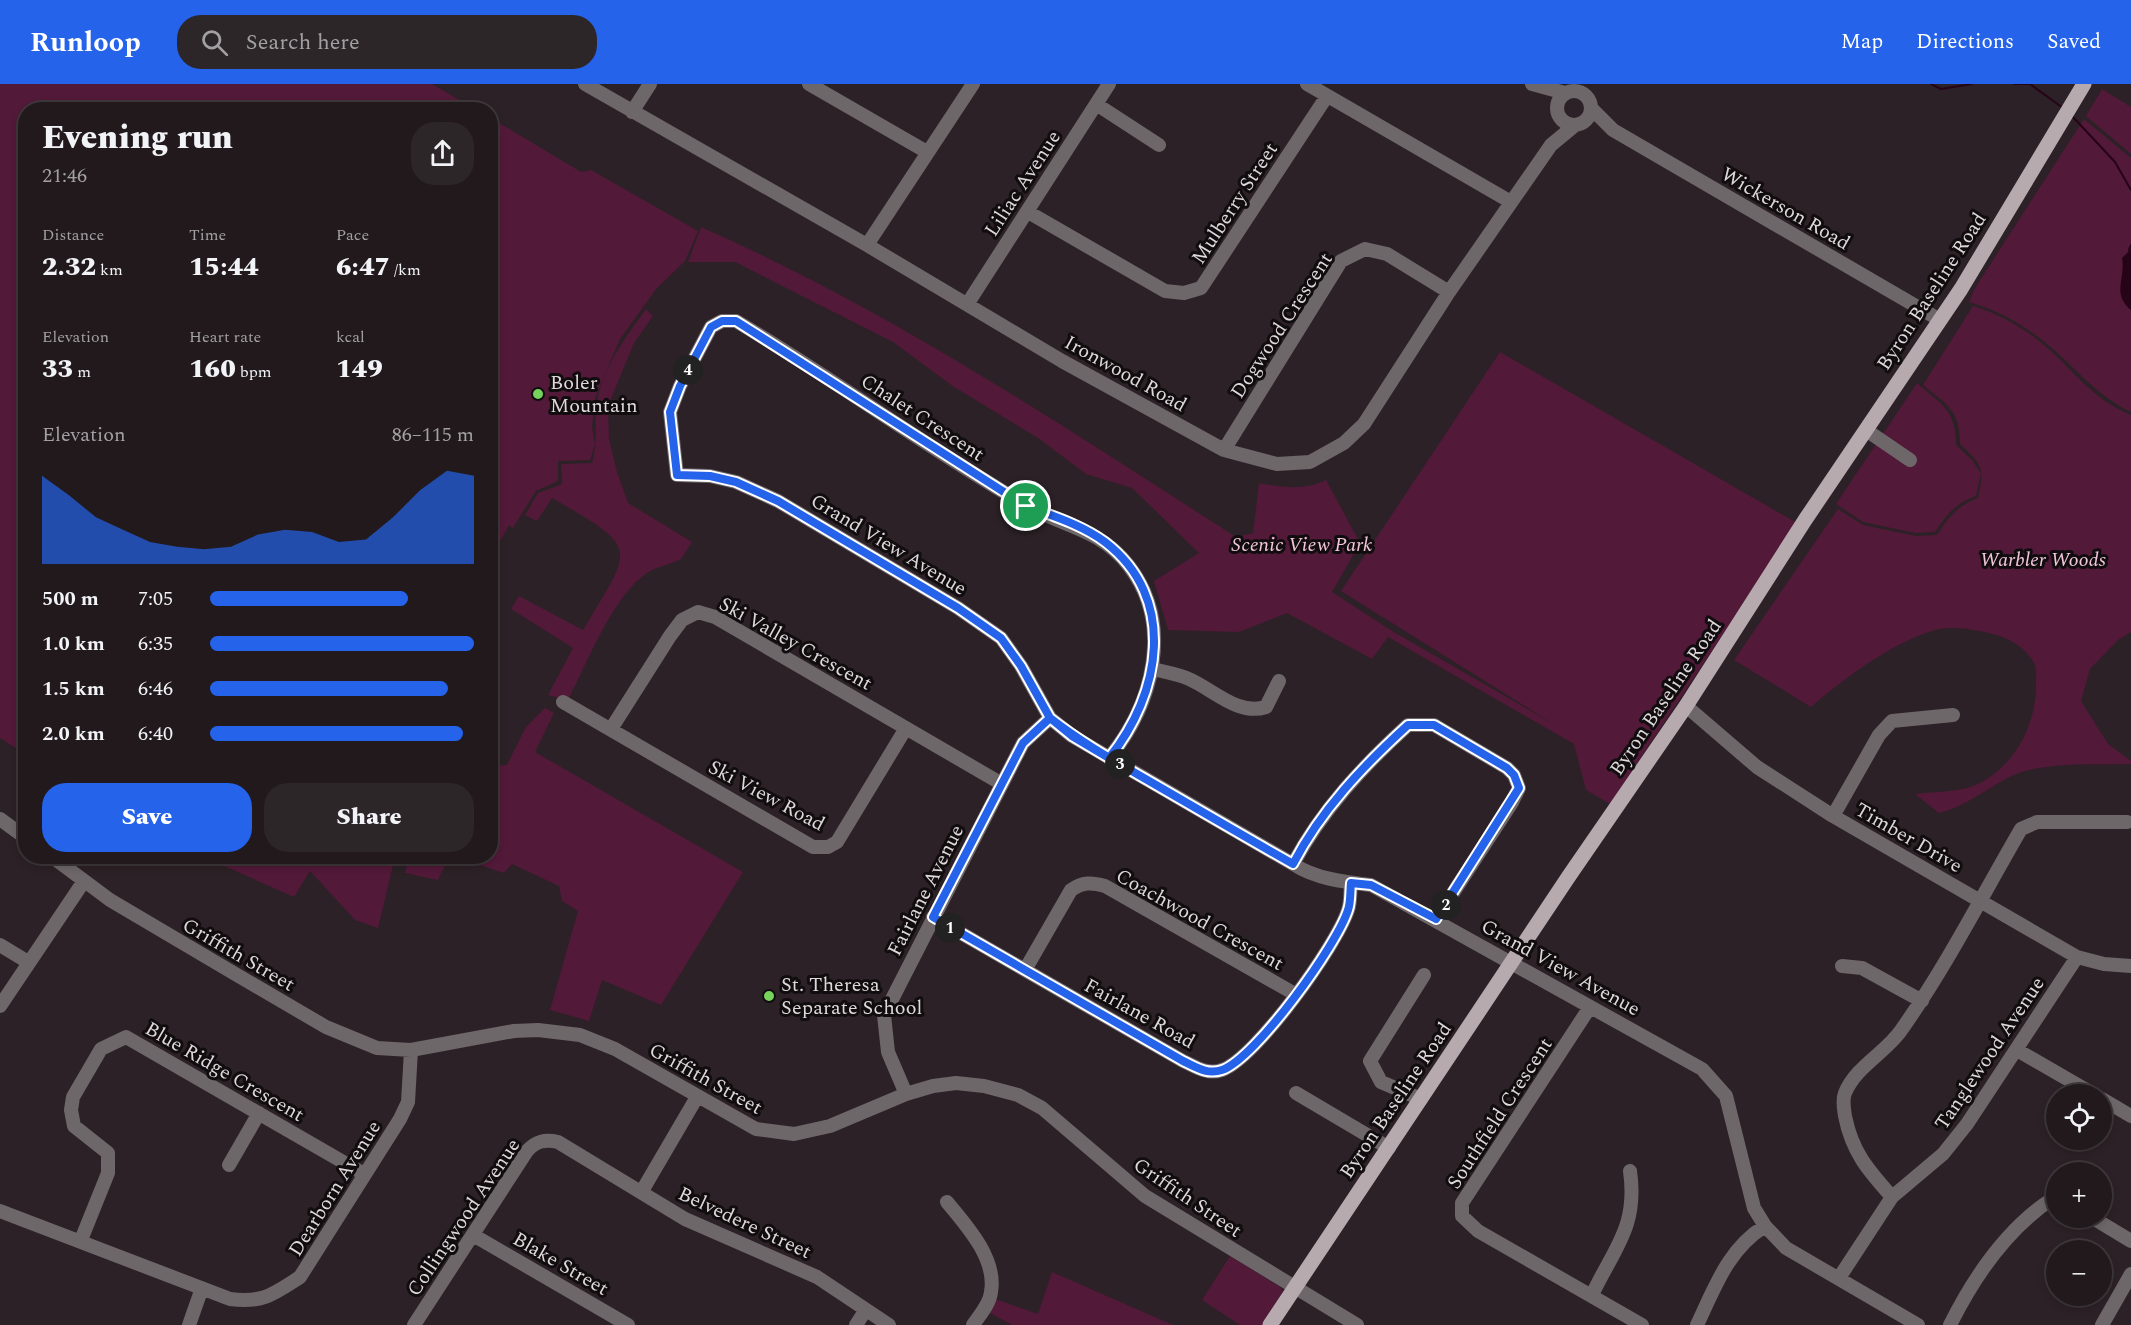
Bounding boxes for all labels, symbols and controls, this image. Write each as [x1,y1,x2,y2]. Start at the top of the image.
search box [177,15,597,69]
text: Runloop [30,21,141,64]
icon: search [198,26,231,59]
text: Search here [246,26,360,59]
text: Map [1841,26,1883,58]
text: Directions [1916,26,2014,58]
text: Saved [2047,26,2101,58]
text: Evening run [42,113,233,163]
button: share [411,122,474,185]
street label: Liliac Avenue [977,124,1068,243]
street label: Mulberry Street [1184,137,1286,271]
street label: Wickerson Road [1715,160,1856,258]
text: 21:46 [42,161,87,191]
street label: Byron Baseline Road [1869,207,1994,376]
text: Distance [42,223,104,247]
text: Time [189,223,226,247]
text: Pace [336,223,369,247]
street label: Dogwood Crescent [1223,246,1340,405]
text: 2.32 [42,247,96,287]
text: 15:44 [189,247,259,287]
text: 6:47 [336,247,390,287]
text: km [96,258,123,282]
text: /km [390,258,421,282]
text: Elevation [42,325,109,349]
text: Heart rate [189,325,261,349]
text: kcal [336,325,365,349]
street label: Ironwood Road [1059,328,1192,420]
text: 33 [42,349,73,389]
text: 160 [189,349,236,389]
text: 149 [336,349,383,389]
pin: 4 [673,355,703,385]
text: 4 [684,358,692,382]
text: m [73,360,91,384]
text: bpm [236,360,272,384]
street label: Chalet Crescent [855,367,990,469]
place label: Boler Mountain [550,368,638,421]
marker: Boler Mountain [531,387,545,401]
text: Elevation [42,420,126,450]
text: 86–115 m [392,420,474,450]
pin [1000,480,1051,531]
street label: Grand View Avenue [805,486,972,604]
icon: arrive [1009,489,1042,522]
park label: Scenic View Park [1232,530,1373,560]
park label: Warbler Woods [1980,545,2106,575]
text: 500 m [42,584,99,614]
text: 7:05 [138,584,173,614]
street label: Ski Valley Crescent [713,589,878,698]
street label: Byron Baseline Road [1602,613,1729,782]
text: 1.0 km [42,629,105,659]
text: 6:35 [138,629,173,659]
text: 1.5 km [42,674,105,704]
text: 6:46 [138,674,173,704]
text: 2.0 km [42,719,105,749]
text: 6:40 [138,719,173,749]
pin: 3 [1105,749,1135,779]
street label: Ski View Road [703,752,830,839]
text: 3 [1116,752,1124,776]
button: Save [42,783,252,852]
button: Share [264,783,474,852]
street label: Timber Drive [1849,795,1968,881]
street label: Fairlane Avenue [880,820,972,961]
street label: Coachwood Crescent [1110,861,1289,979]
pin: 2 [1431,890,1461,920]
text: 2 [1442,893,1450,917]
street label: Griffith Street [177,910,300,999]
street label: Grand View Avenue [1475,912,1646,1024]
pin: 1 [935,913,965,943]
text: 1 [946,916,954,940]
place label: St. Theresa Separate School [781,970,922,1023]
street label: Fairlane Road [1078,971,1201,1057]
street label: Tanglewood Avenue [1927,971,2052,1136]
marker: St. Theresa Separate School [762,989,776,1003]
street label: Blue Ridge Crescent [139,1014,310,1130]
street label: Byron Baseline Road [1332,1016,1459,1185]
street label: Southfield Crescent [1440,1032,1560,1195]
street label: Griffith Street [643,1035,768,1122]
map controls [2046,1084,2112,1306]
button: locate [2046,1084,2112,1150]
street label: Dearborn Avenue [281,1115,389,1263]
street label: Collingwood Avenue [400,1133,528,1303]
street label: Griffith Street [1127,1150,1248,1245]
button: + [2046,1162,2112,1228]
street label: Belvedere Street [673,1179,816,1267]
street label: Blake Street [507,1224,614,1303]
button: − [2046,1240,2112,1306]

